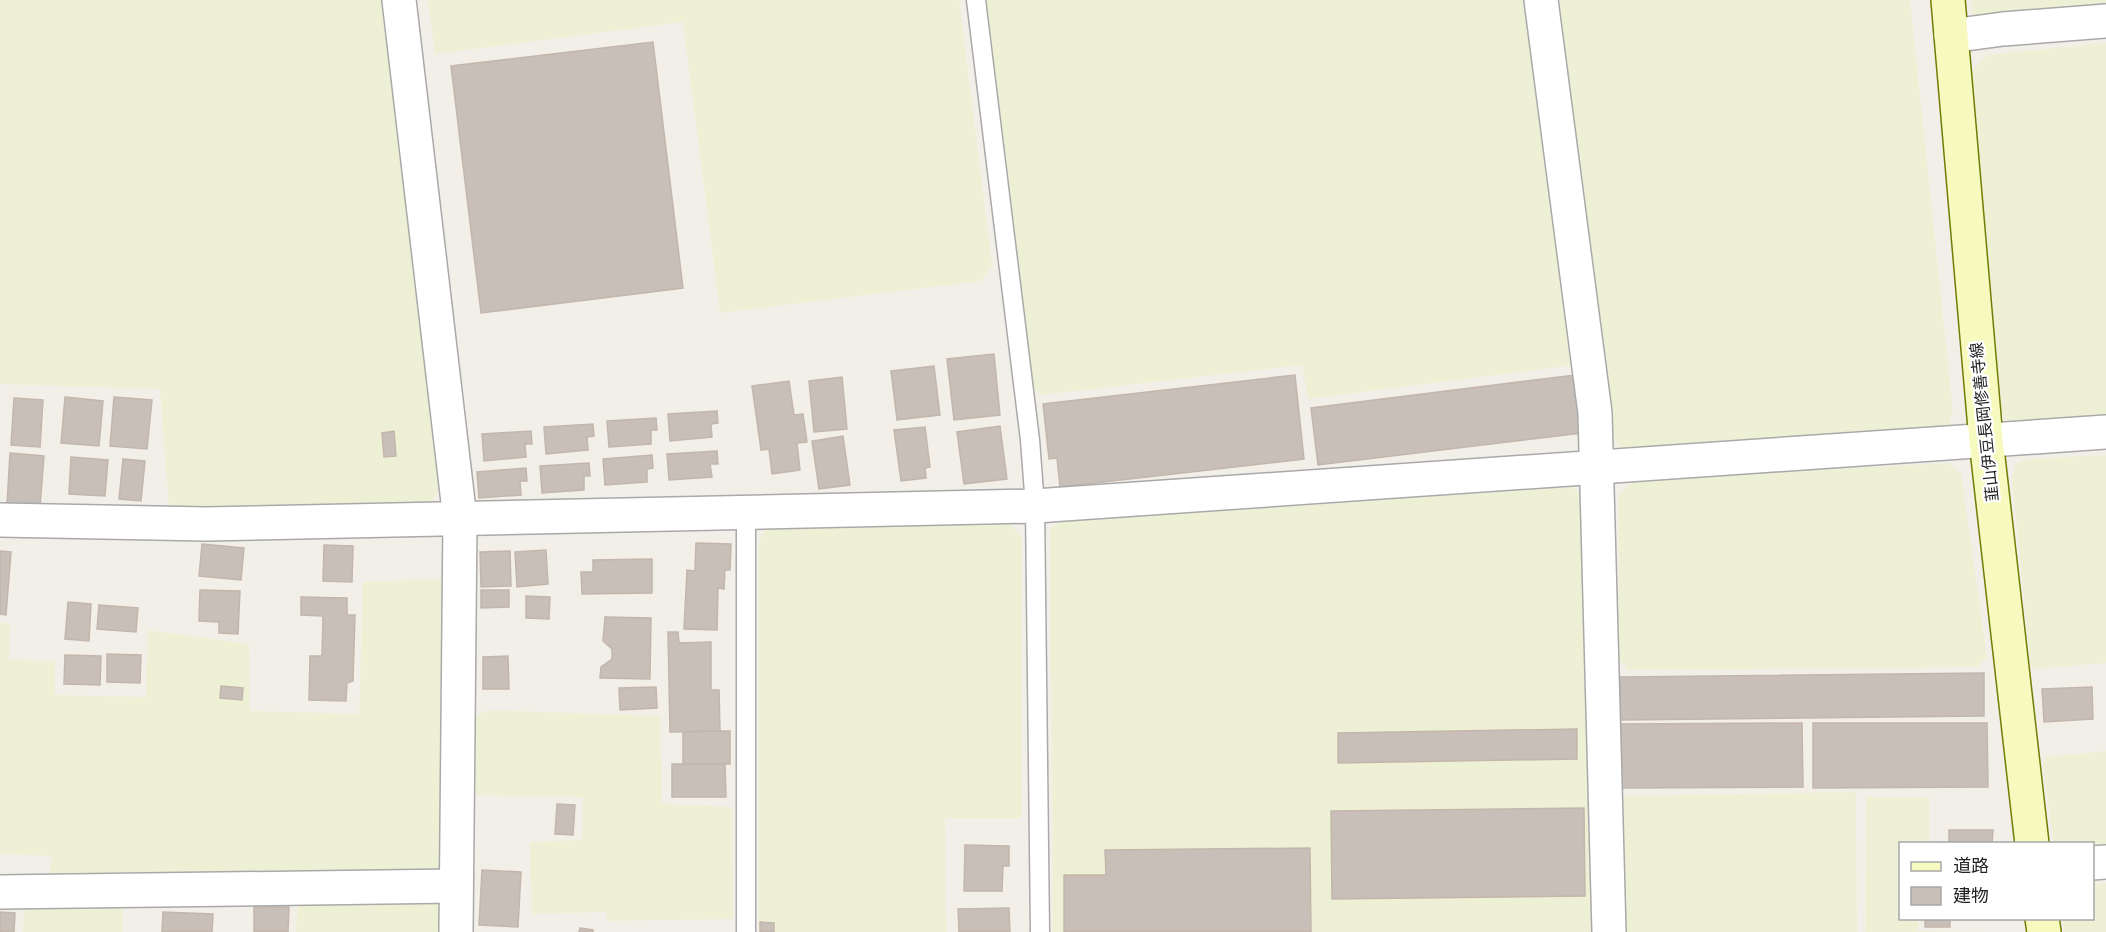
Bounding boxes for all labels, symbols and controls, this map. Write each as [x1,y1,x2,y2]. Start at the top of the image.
street label: 韮山伊豆長岡修善寺線 [1967,341,2003,503]
legend [1899,842,2094,920]
text: 道路 [1953,855,1989,877]
text: 建物 [1953,885,1989,907]

